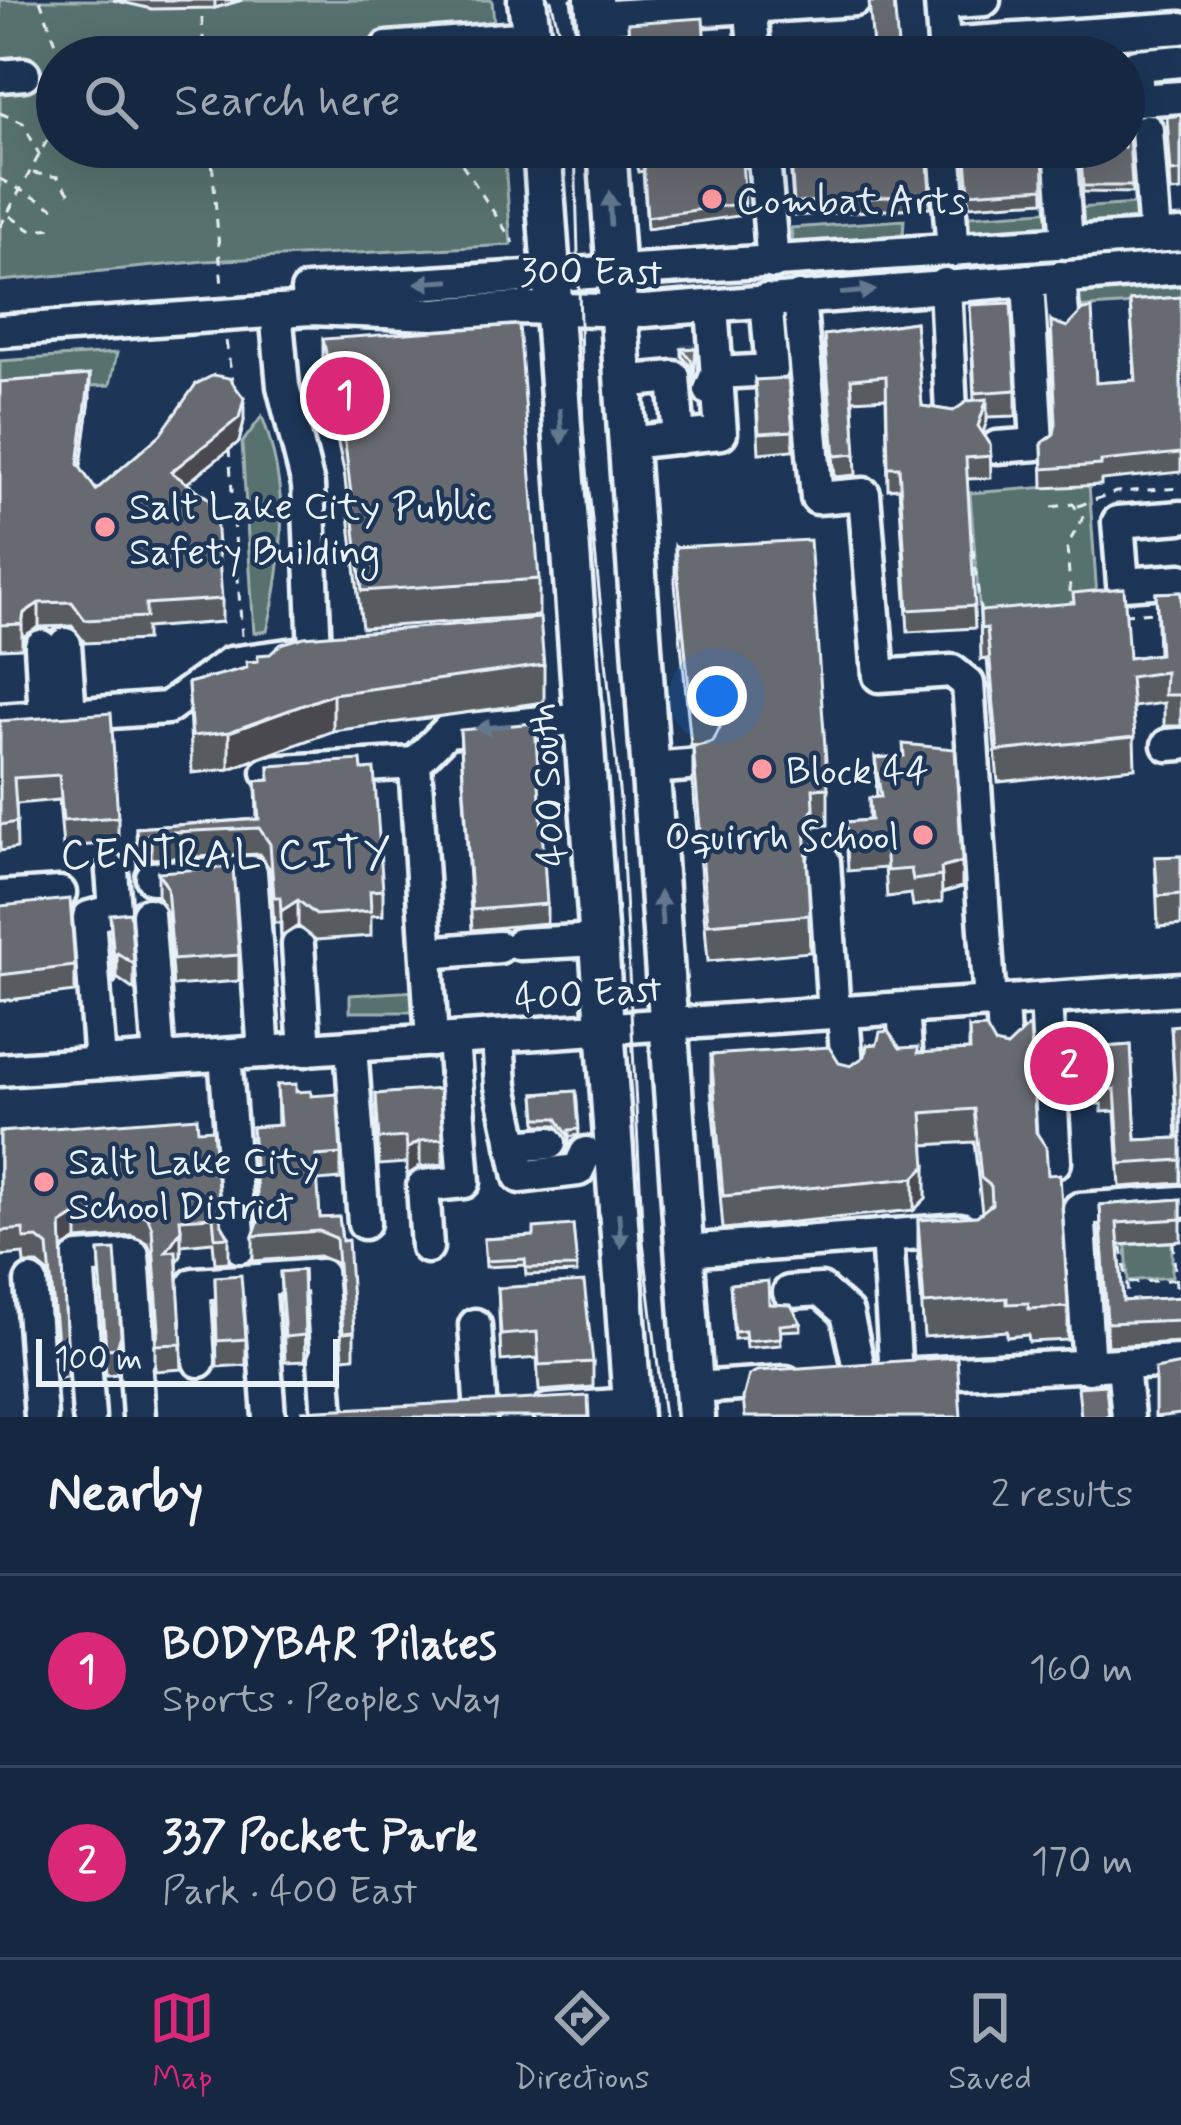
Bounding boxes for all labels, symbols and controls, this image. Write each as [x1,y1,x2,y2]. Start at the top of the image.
search box [36,36,1145,168]
icon: search [78,69,144,135]
text: Search here [174,73,401,132]
place label: Combat Arts [736,177,966,228]
marker: Combat Arts [699,186,725,212]
one-way arrow [600,190,619,228]
street label: 300 East [520,248,662,299]
one-way arrow [414,273,451,292]
one-way arrow [840,282,877,301]
pin: 1 [306,351,384,441]
one-way arrow [552,408,571,445]
place label: Salt Lake City Public Safety Building [129,483,492,582]
marker: Salt Lake City Public Safety Building [92,514,118,540]
your location [687,666,747,726]
street label: 400 South [518,701,581,868]
one-way arrow [474,717,511,736]
place label: Block 44 [786,747,929,798]
marker: Block 44 [749,756,775,782]
place label: Oquirrh School [664,813,899,864]
marker: Oquirrh School [910,822,936,848]
district label: CENTRAL CITY [61,829,393,884]
one-way arrow [651,890,670,927]
street label: 400 East [513,965,664,1026]
pin: 2 [1030,1021,1108,1111]
place label: Salt Lake City School District [68,1138,319,1234]
marker: Salt Lake City School District [31,1169,57,1195]
one-way arrow [610,1212,629,1249]
scale bar [36,1333,339,1386]
text: 100 m [54,1338,143,1382]
text: Nearby [48,1462,203,1528]
text: 2 results [991,1470,1133,1521]
text: BODYBAR Pilates [162,1616,497,1675]
text: 1 [78,1645,96,1696]
text: 160 m [1029,1645,1133,1696]
text: Sports · Peoples Way [162,1675,501,1726]
text: 337 Pocket Park [162,1808,478,1867]
text: 2 [77,1837,97,1888]
text: 170 m [1031,1837,1133,1888]
text: Park · 400 East [162,1867,417,1918]
tab: Map [149,1985,215,2101]
tab: Directions [514,1985,650,2101]
tab: Saved [948,1985,1032,2101]

